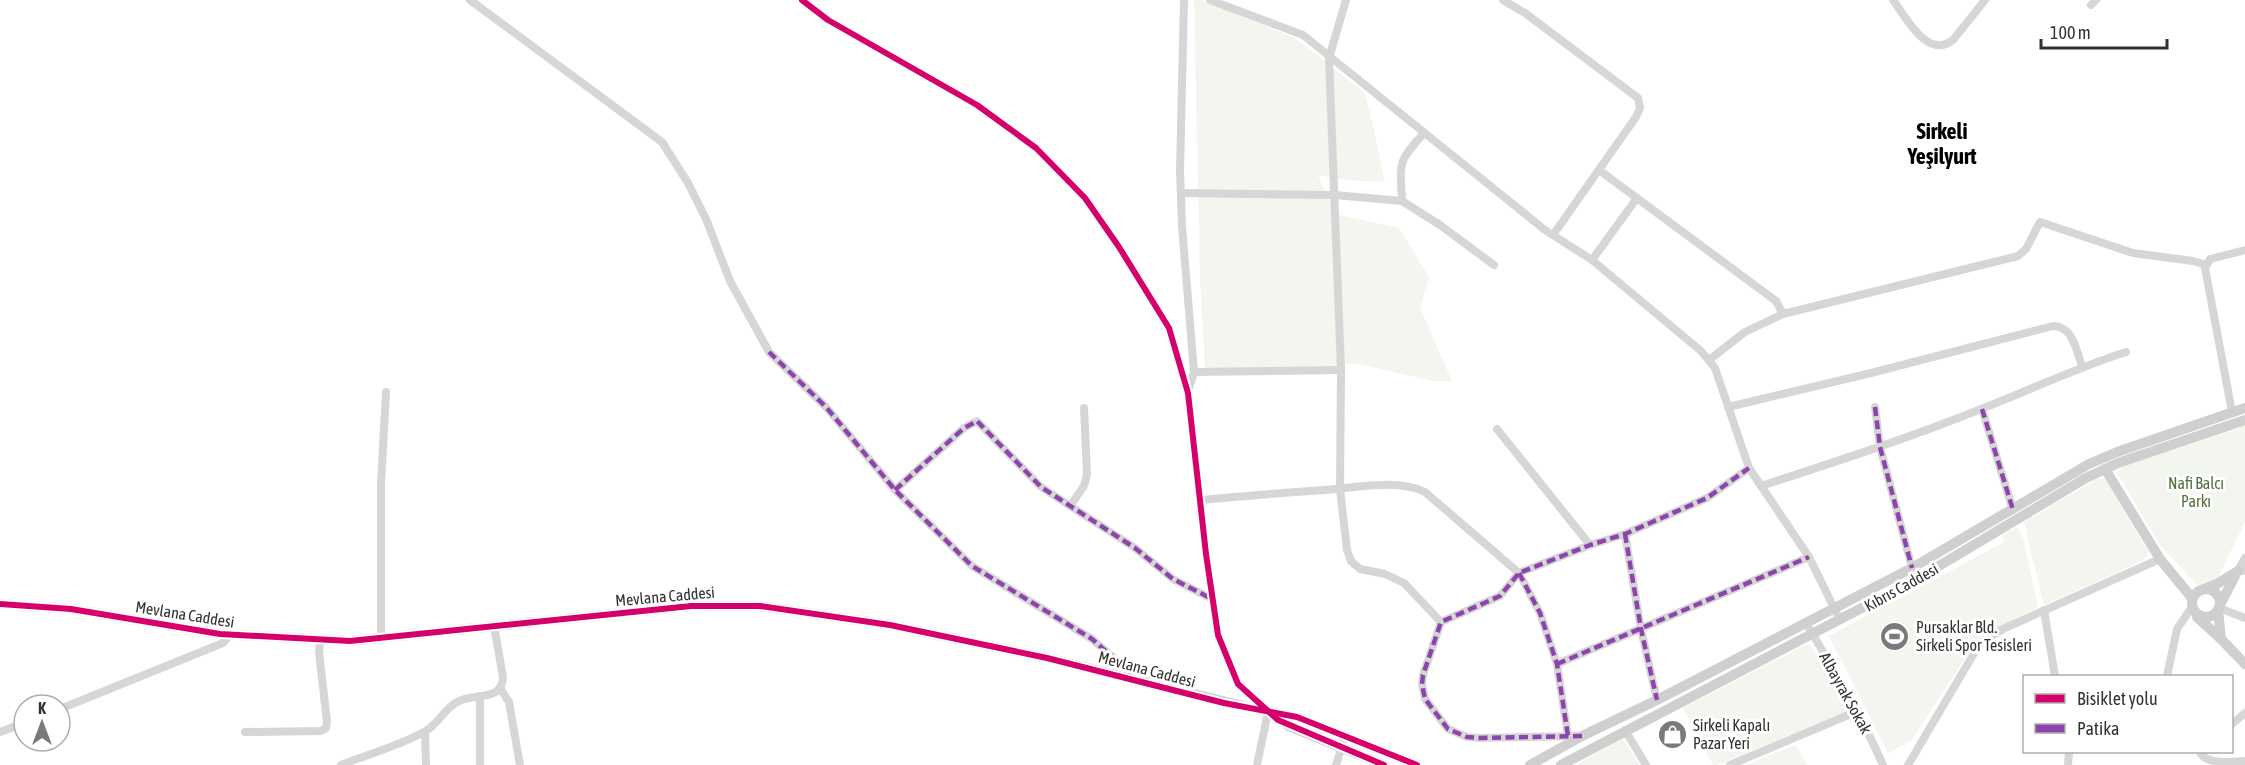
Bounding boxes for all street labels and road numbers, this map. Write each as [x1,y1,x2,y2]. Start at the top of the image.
street label: Kıbrıs Caddesi [1861,559,1941,615]
street label: Mevlana Caddesi [614,583,716,609]
street label: Mevlana Caddesi [134,597,236,631]
street label: Mevlana Caddesi [1096,647,1198,691]
street label: Albayrak Sokak [1815,649,1876,737]

